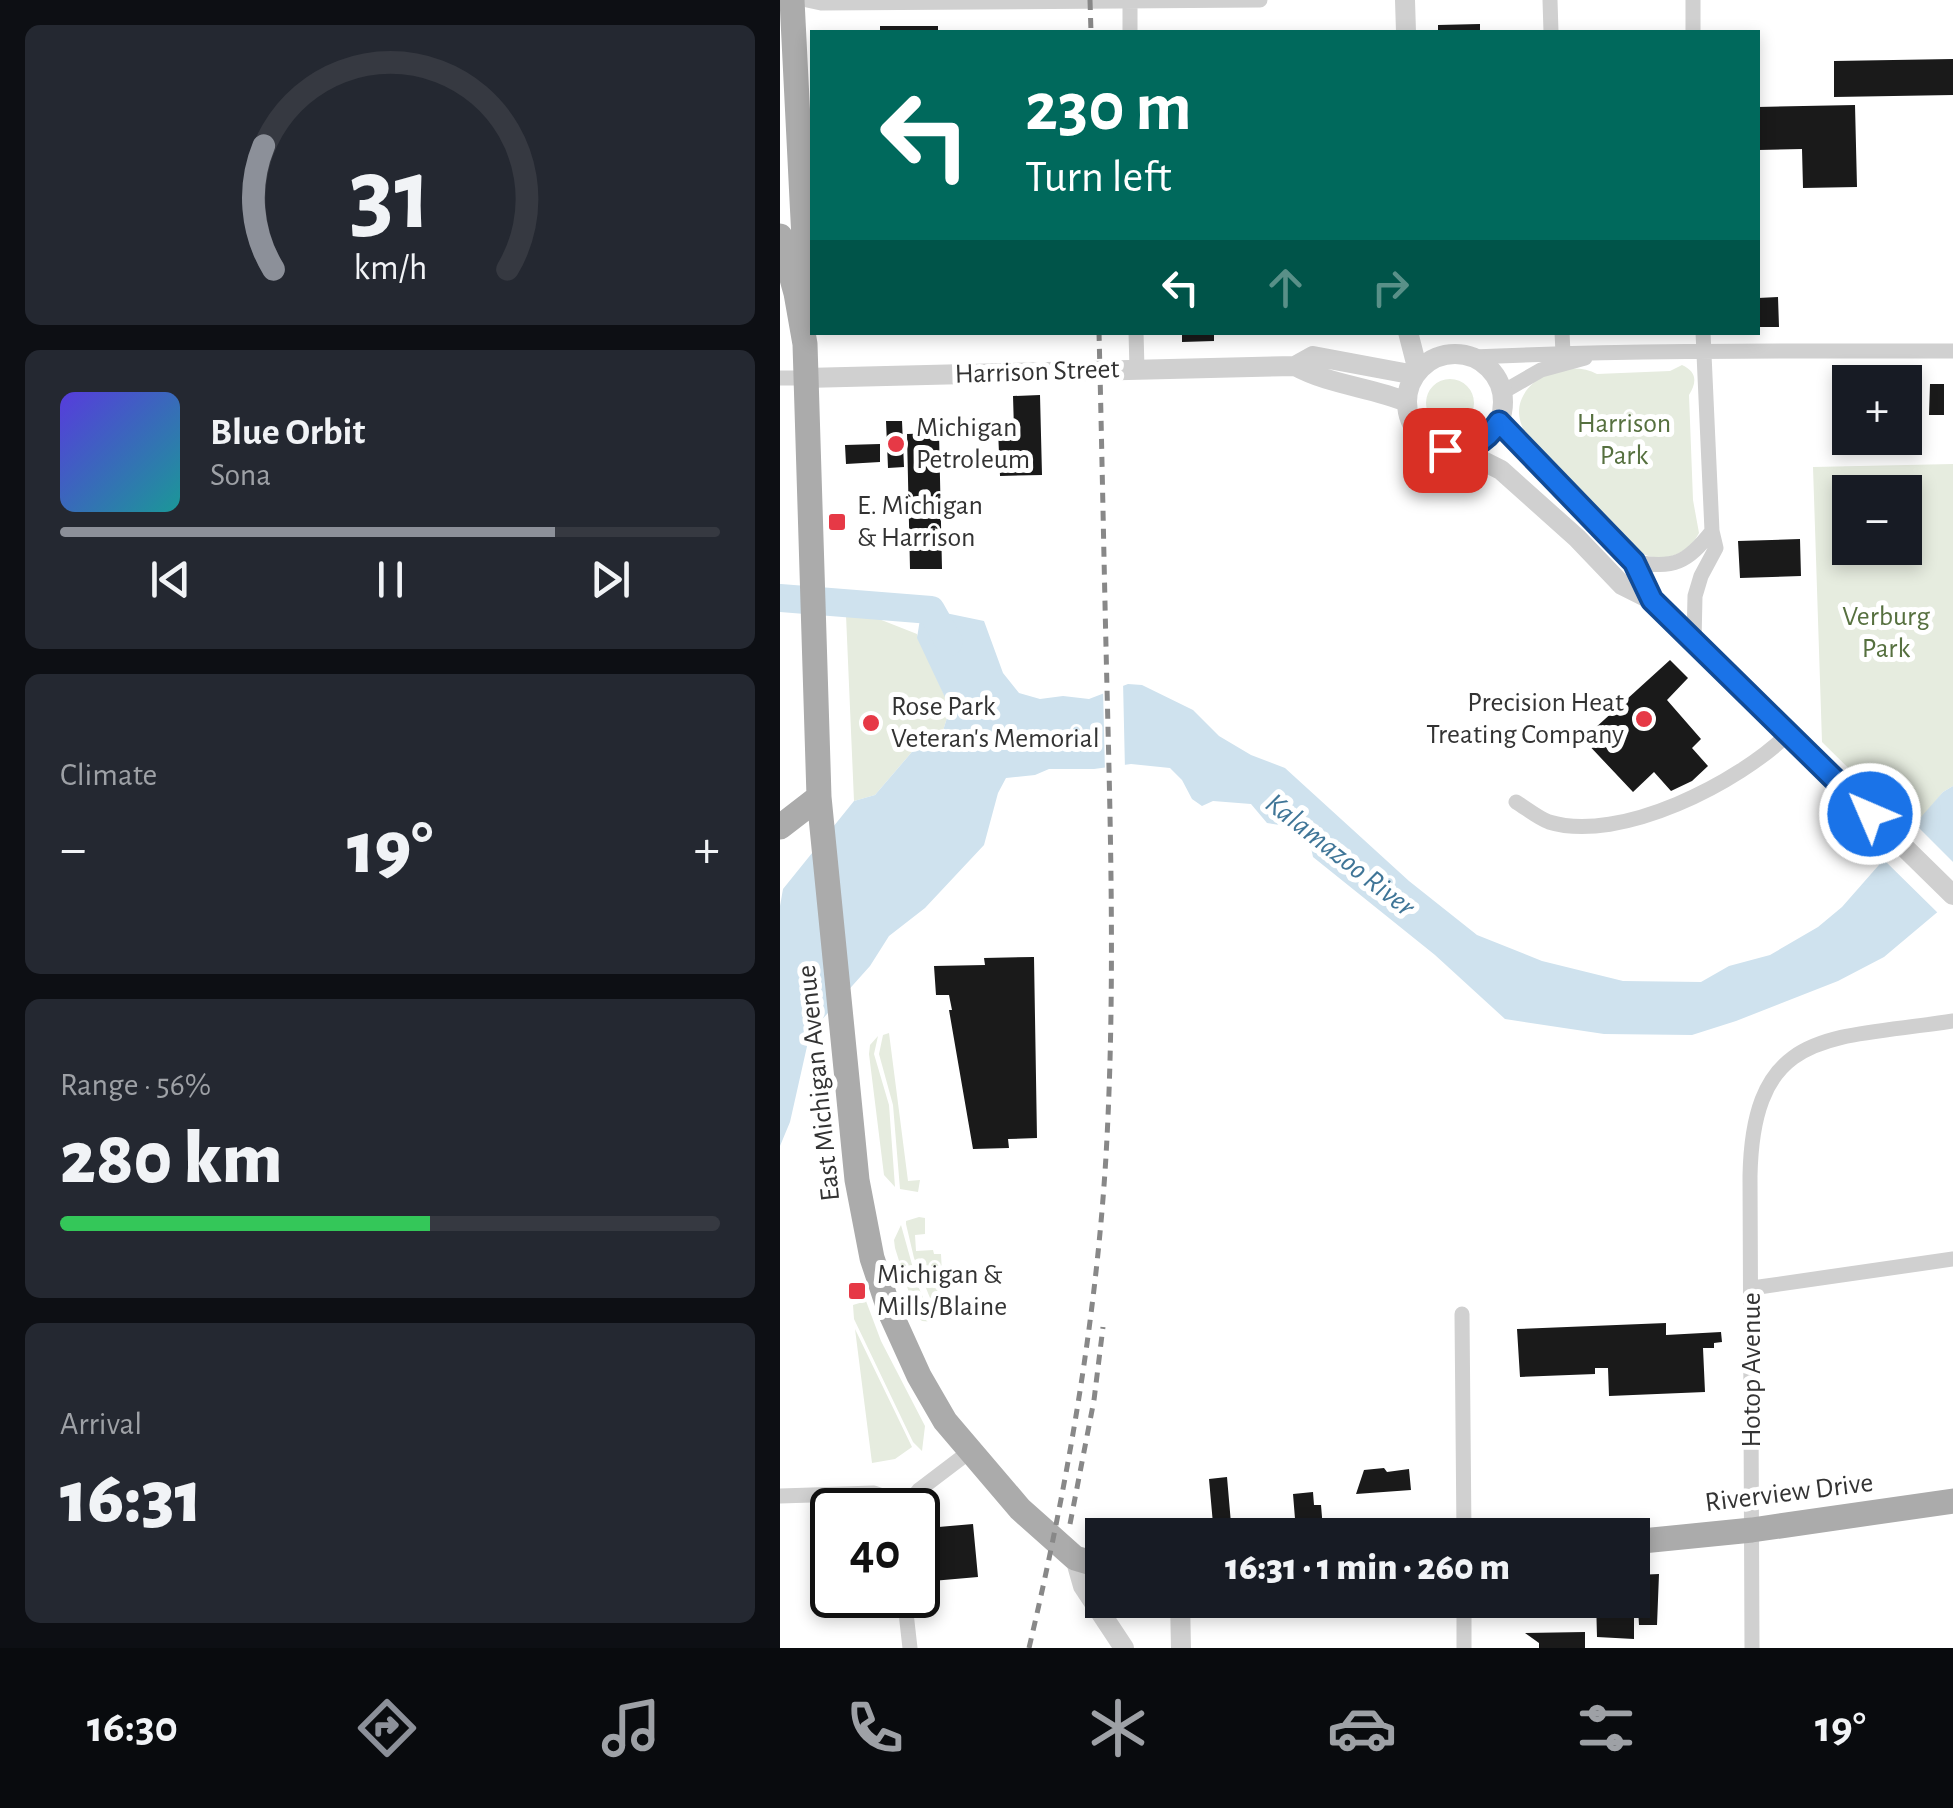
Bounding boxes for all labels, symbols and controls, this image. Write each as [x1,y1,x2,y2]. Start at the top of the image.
icon: left [860,70,990,200]
text: 230 m [1025,73,1192,143]
text: 31 [349,144,431,248]
text: Turn left [1025,155,1172,200]
text: km/h [353,250,427,286]
icon: left [1153,260,1208,315]
icon: ahead [1258,260,1313,315]
icon: right [1363,260,1418,315]
street label: Harrison Street [954,355,1120,389]
map controls [1832,365,1922,565]
button: + [1832,365,1922,455]
pin [1403,408,1488,493]
park label: Harrison Park [1577,410,1671,470]
text: Blue Orbit [210,414,365,452]
place label: Michigan Petroleum [916,414,1030,474]
icon: arrive [1418,423,1473,478]
marker: Michigan Petroleum [885,433,907,455]
text: Sona [210,459,271,491]
button: − [1832,475,1922,565]
place label: E. Michigan & Harrison [857,492,983,552]
marker: E. Michigan & Harrison [826,511,848,533]
icon: previous [143,552,198,607]
icon: pause [363,552,418,607]
icon: next [583,552,638,607]
park label: Verburg Park [1842,603,1930,663]
place label: Precision Heat Treating Company [1426,689,1624,749]
place label: Rose Park Veteran's Memorial [891,693,1100,753]
marker: Precision Heat Treating Company [1633,708,1655,730]
marker: Rose Park Veteran's Memorial [860,712,882,734]
text: Climate [60,759,157,791]
position arrow [1818,762,1922,866]
water label: Kalamazoo River [1260,788,1421,923]
text: 19° [347,812,433,887]
text: − [60,822,86,877]
text: + [694,822,720,877]
street label: East Michigan Avenue [793,963,845,1203]
text: Range · 56% [60,1069,211,1101]
text: 280 km [60,1122,283,1197]
place label: Michigan & Mills/Blaine [877,1261,1007,1321]
marker: Michigan & Mills/Blaine [846,1280,868,1302]
street label: Hotop Avenue [1738,1292,1766,1448]
text: Arrival [60,1408,142,1440]
text: 16:31 [60,1461,202,1536]
street label: Riverview Drive [1703,1469,1875,1517]
speed limit sign: 40 [810,1488,940,1618]
text: 16:31 · 1 min · 260 m [1225,1549,1510,1587]
icon: directions [352,1693,422,1763]
icon: music [596,1693,666,1763]
icon: phone [840,1693,910,1763]
icon: climate [1083,1693,1153,1763]
icon: car [1327,1693,1397,1763]
icon: filters [1571,1693,1641,1763]
text: 16:30 [87,1705,178,1750]
text: 19° [1815,1705,1866,1750]

